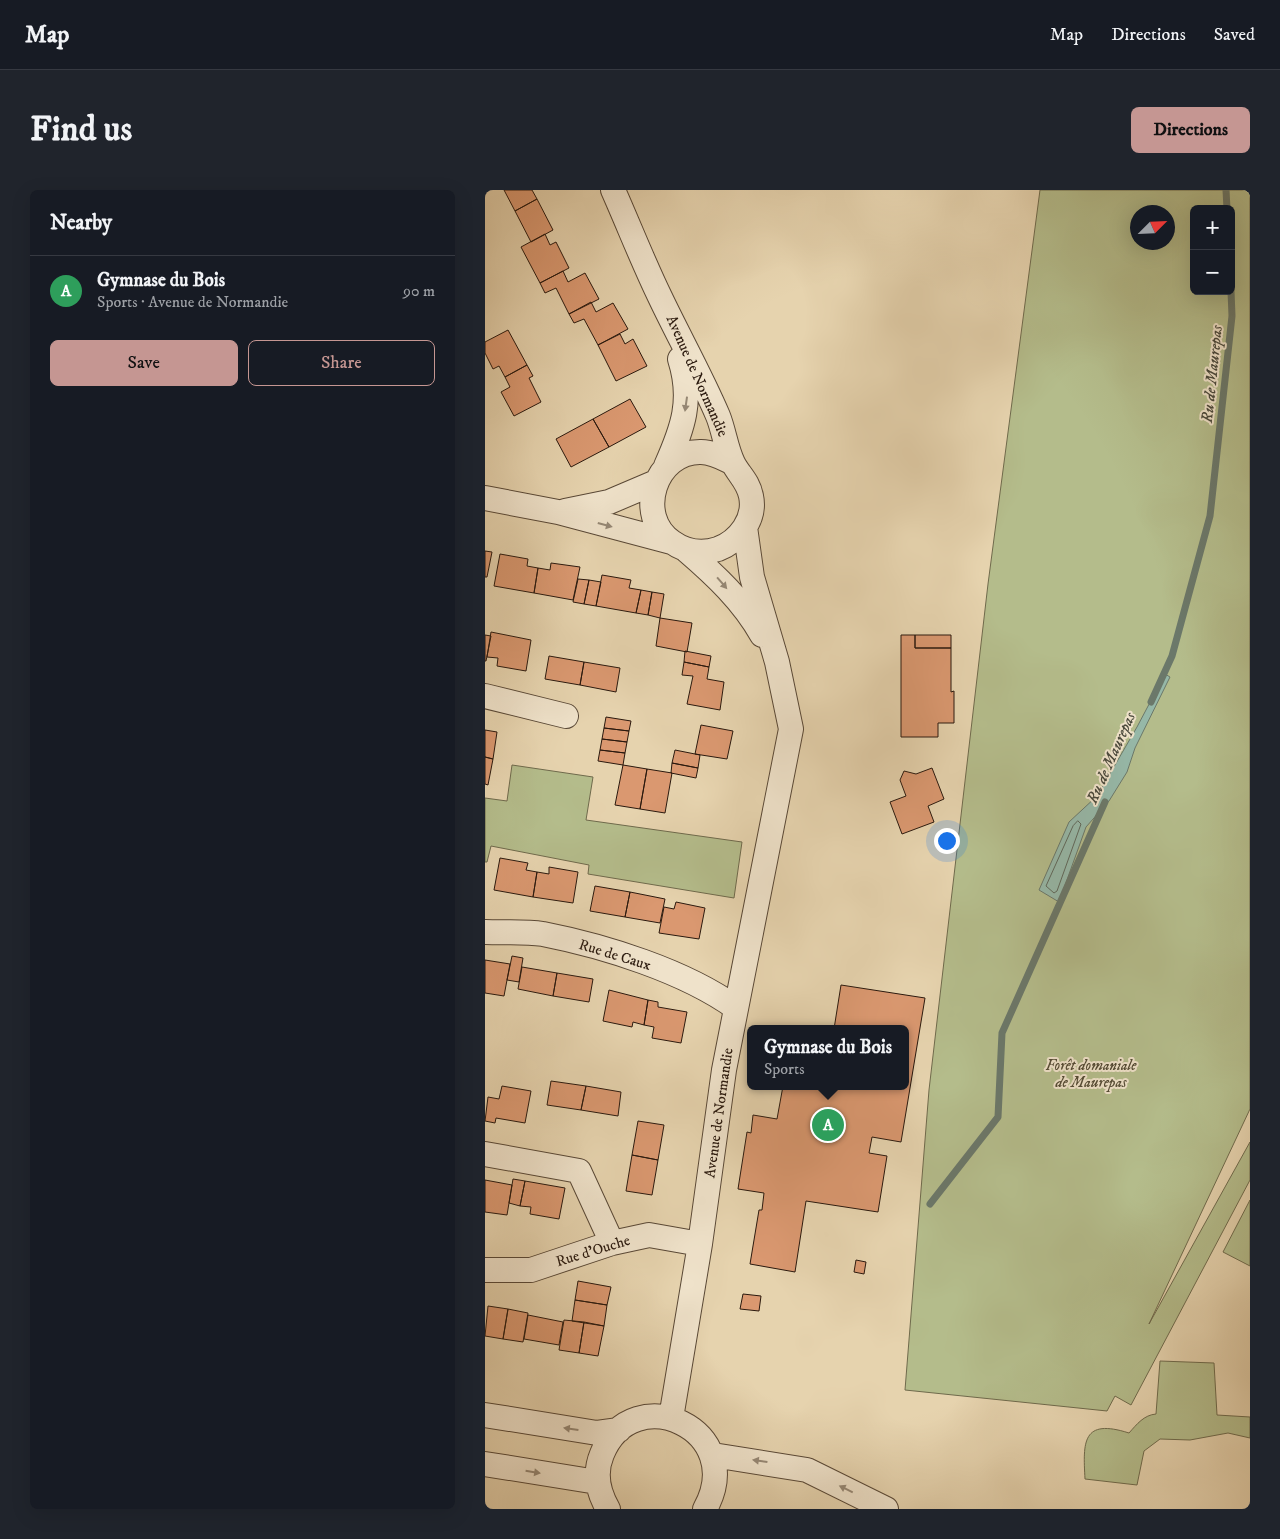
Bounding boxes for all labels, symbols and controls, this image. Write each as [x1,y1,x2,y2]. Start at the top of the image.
text: Map [25,20,69,50]
text: Map [1050,24,1083,46]
text: Directions [1111,24,1186,46]
text: Saved [1214,24,1255,46]
button: Directions [1131,107,1250,153]
text: Find us [30,108,132,152]
north arrow [1130,205,1175,250]
map controls [1190,205,1235,295]
button: + [1190,205,1235,250]
text: Nearby [50,210,112,236]
button: − [1190,250,1235,295]
text: Gymnase du Bois [97,269,225,292]
text: A [61,281,71,301]
text: 90 m [403,281,435,301]
text: Sports · Avenue de Normandie [97,292,288,312]
street label: Avenue de Normandie [662,312,732,440]
water label: Ru de Maurepas [1197,323,1227,425]
button: Save [50,340,238,386]
button: Share [248,340,435,386]
one-way arrow [682,397,690,413]
one-way arrow [598,521,613,529]
one-way arrow [716,576,728,588]
water label: Ru de Maurepas [1082,708,1140,808]
your location [934,828,960,854]
street label: Rue de Caux [577,935,654,975]
popup [747,1025,909,1090]
text: Gymnase du Bois [764,1036,892,1059]
street label: Avenue de Normandie [700,1047,738,1179]
park label: Forêt domaniale de Maurepas [1046,1056,1137,1092]
text: Sports [764,1059,805,1079]
pin: A [812,1106,844,1144]
street label: Rue d'Ouche [554,1231,632,1271]
one-way arrow [562,1424,578,1432]
one-way arrow [752,1457,768,1465]
one-way arrow [526,1468,542,1476]
one-way arrow [839,1485,854,1494]

